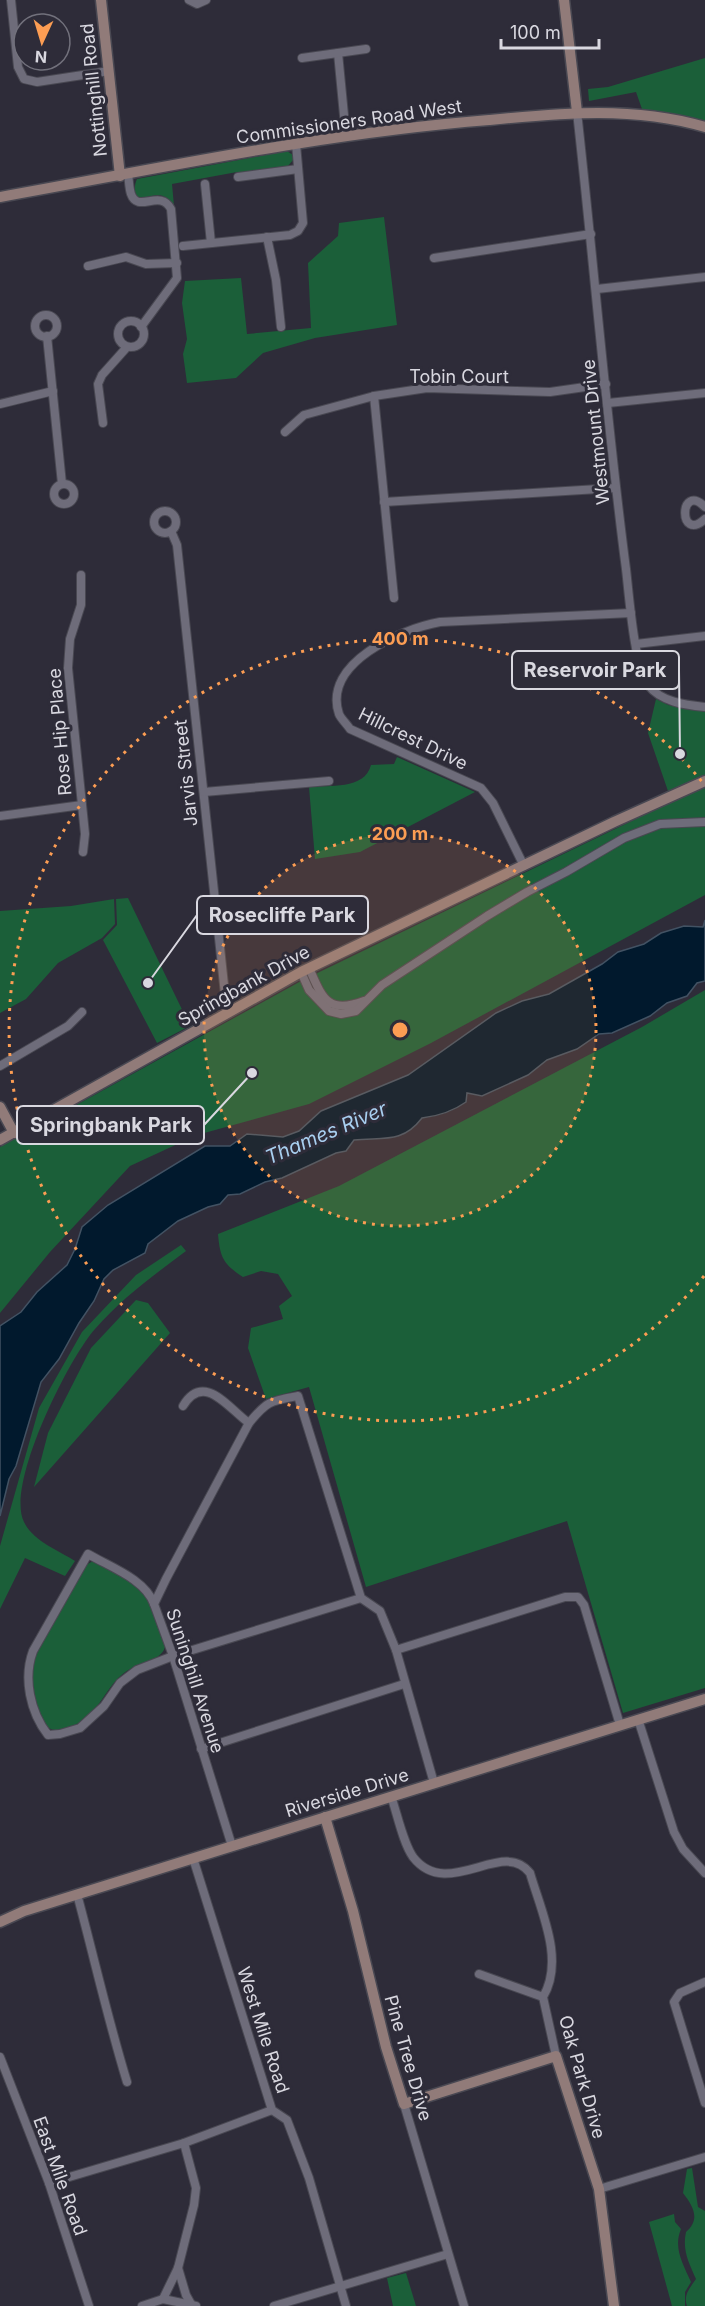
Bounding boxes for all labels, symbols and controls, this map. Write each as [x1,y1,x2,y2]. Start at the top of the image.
north arrow [12,12,72,72]
scale bar [501,12,598,50]
street label: Nottinghill Road [76,22,111,158]
text: 100 m [510,22,561,43]
text: N [34,47,48,67]
street label: Commissioners Road West [235,95,463,148]
street label: Westmount Drive [577,358,614,506]
street label: Tobin Court [409,366,509,387]
text: 400 m [371,628,429,649]
callout: Reservoir Park [512,651,679,689]
text: Reservoir Park [524,658,667,682]
street label: Rose Hip Place [43,668,76,797]
street label: Hillcrest Drive [355,703,471,774]
street label: Jarvis Street [169,719,202,827]
text: 200 m [372,823,428,844]
callout: Rosecliffe Park [197,896,368,934]
text: Rosecliffe Park [209,903,356,927]
street label: Springbank Drive [174,941,313,1030]
centre of rings [390,1020,410,1040]
water label: Thames River [262,1096,391,1169]
callout: Springbank Park [17,1106,204,1144]
text: Springbank Park [30,1113,192,1137]
street label: Suninghill Avenue [162,1606,229,1756]
street label: Riverside Drive [283,1764,411,1821]
street label: West Mile Road [233,1964,294,2096]
street label: Pine Tree Drive [380,1993,436,2123]
street label: Oak Park Drive [555,2013,610,2141]
street label: East Mile Road [29,2113,92,2238]

